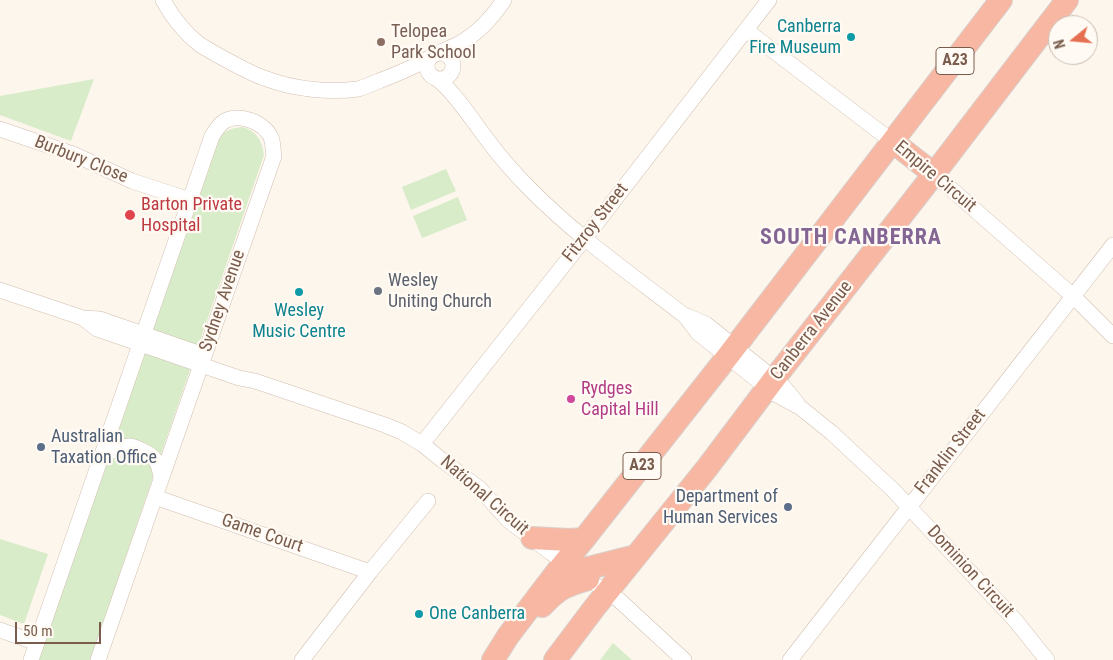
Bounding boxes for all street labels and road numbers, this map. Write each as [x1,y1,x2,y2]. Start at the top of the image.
road number: A23 [936,48,974,74]
street label: Burbury Close [31,131,131,189]
street label: Empire Circuit [890,137,980,217]
street label: Fitzroy Street [559,179,633,267]
street label: Sydney Avenue [196,247,250,355]
street label: Canberra Avenue [767,277,857,385]
street label: Franklin Street [911,405,991,499]
street label: National Circuit [435,452,533,540]
road number: A23 [623,452,661,480]
street label: Game Court [219,510,305,558]
street label: Dominion Circuit [922,522,1018,622]

